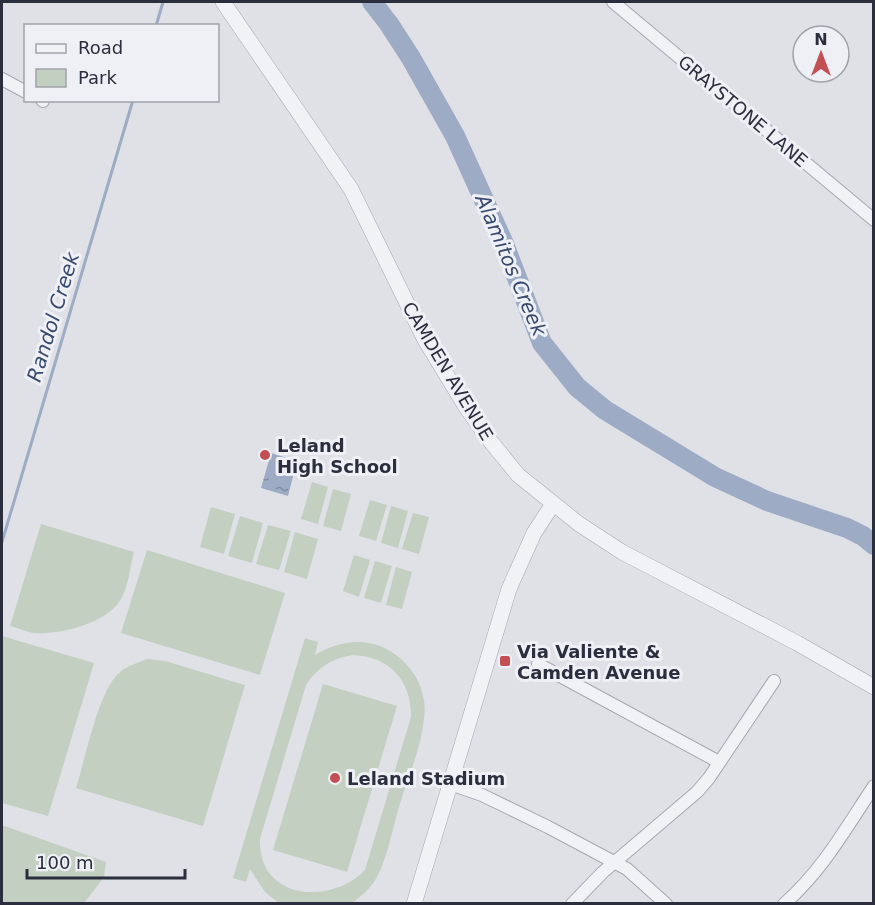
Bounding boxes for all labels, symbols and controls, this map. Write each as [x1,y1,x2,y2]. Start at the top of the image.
legend [24,24,219,102]
north arrow [791,24,851,84]
text: N [814,30,828,49]
text: Road [78,37,123,58]
street label: GRAYSTONE LANE [674,51,812,171]
text: Park [78,67,117,88]
water label: Alamitos Creek [470,189,552,341]
water label: Randol Creek [22,248,84,385]
street label: CAMDEN AVENUE [398,298,498,444]
place label: Leland High School [277,435,398,477]
marker: Leland High School [258,448,272,462]
place label: Via Valiente & Camden Avenue [517,641,680,683]
marker: Via Valiente & Camden Avenue [498,654,512,668]
place label: Leland Stadium [347,768,505,789]
marker: Leland Stadium [328,771,342,785]
scale bar [27,842,184,880]
text: 100 m [36,852,94,873]

